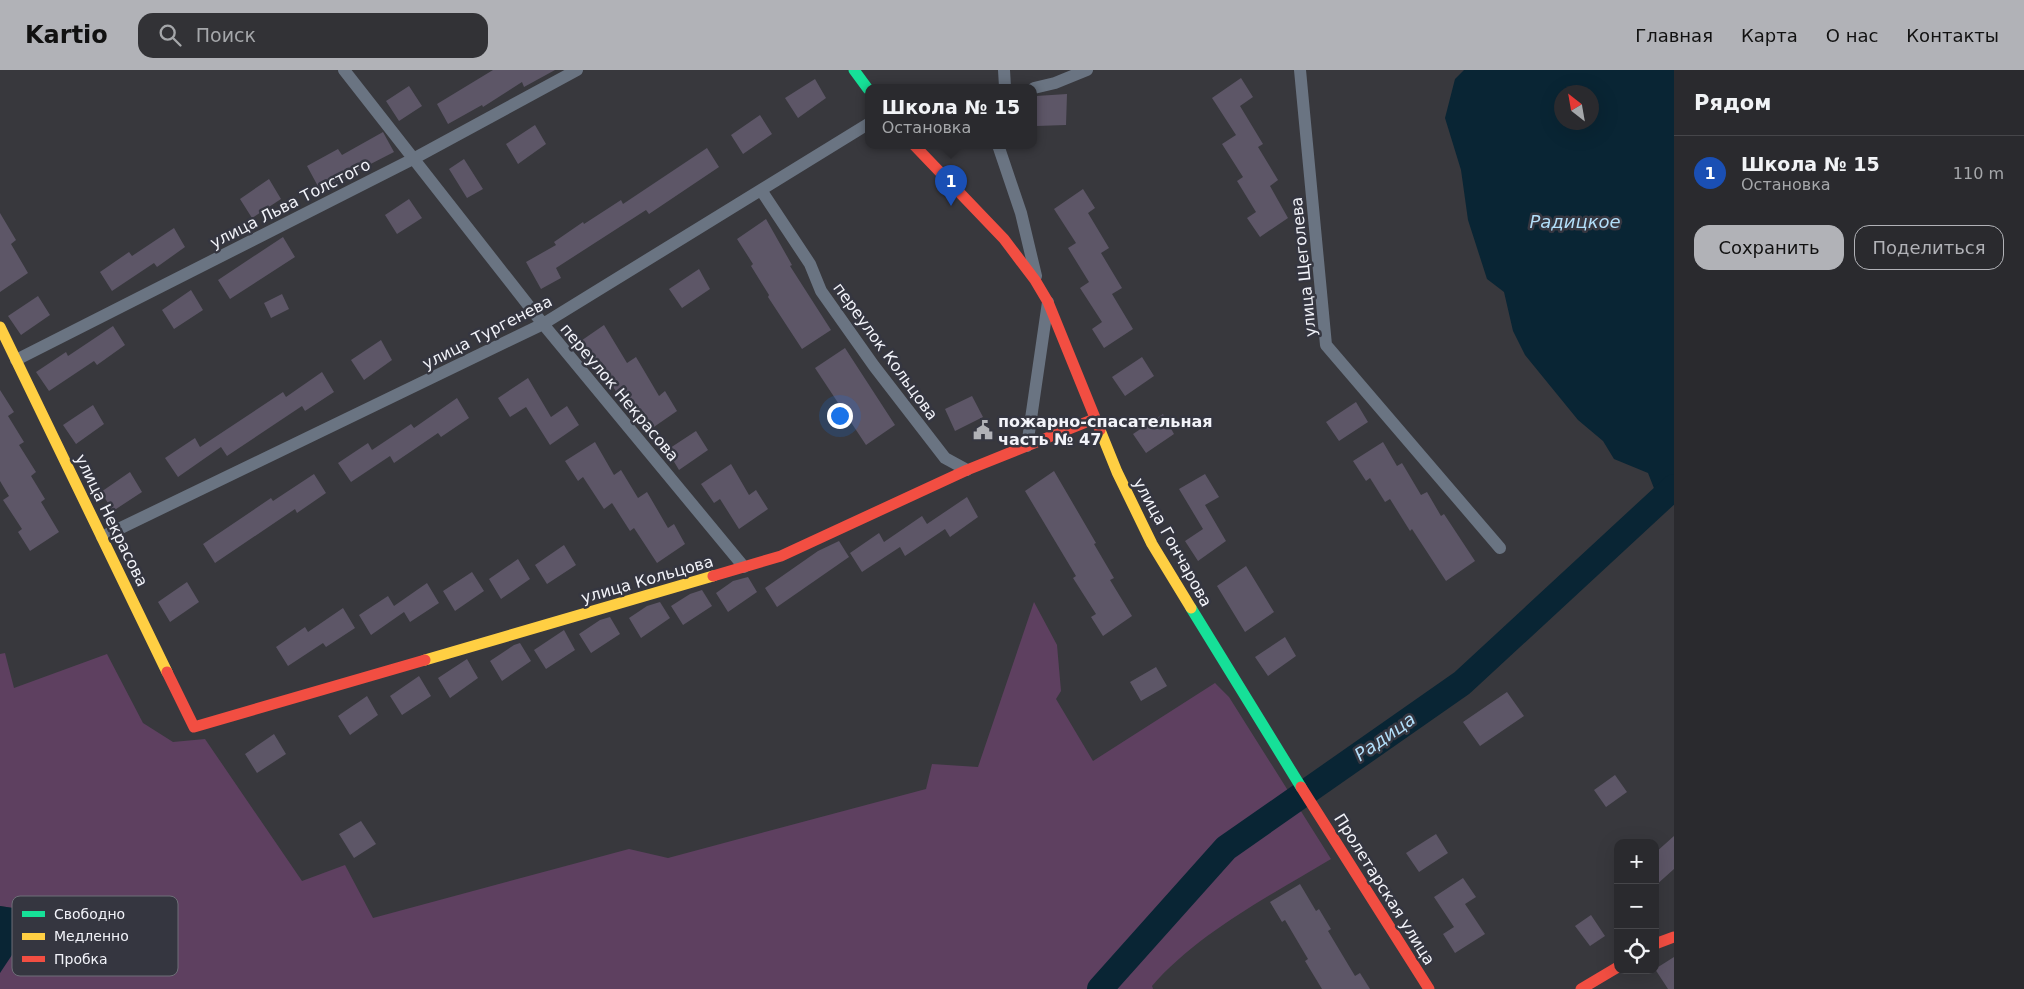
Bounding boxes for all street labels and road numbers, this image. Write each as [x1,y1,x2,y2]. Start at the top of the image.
street label: улица Льва Толстого [207,155,374,252]
street label: улица Щеголева [1287,196,1320,338]
street label: переулок Кольцова [829,279,942,424]
street label: улица Тургенева [419,292,555,373]
street label: переулок Некрасова [556,320,683,465]
street label: улица Некрасова [71,451,152,590]
street label: улица Гончарова [1129,475,1216,610]
street label: улица Кольцова [579,552,715,607]
street label: Пролетарская улица [1330,810,1439,969]

